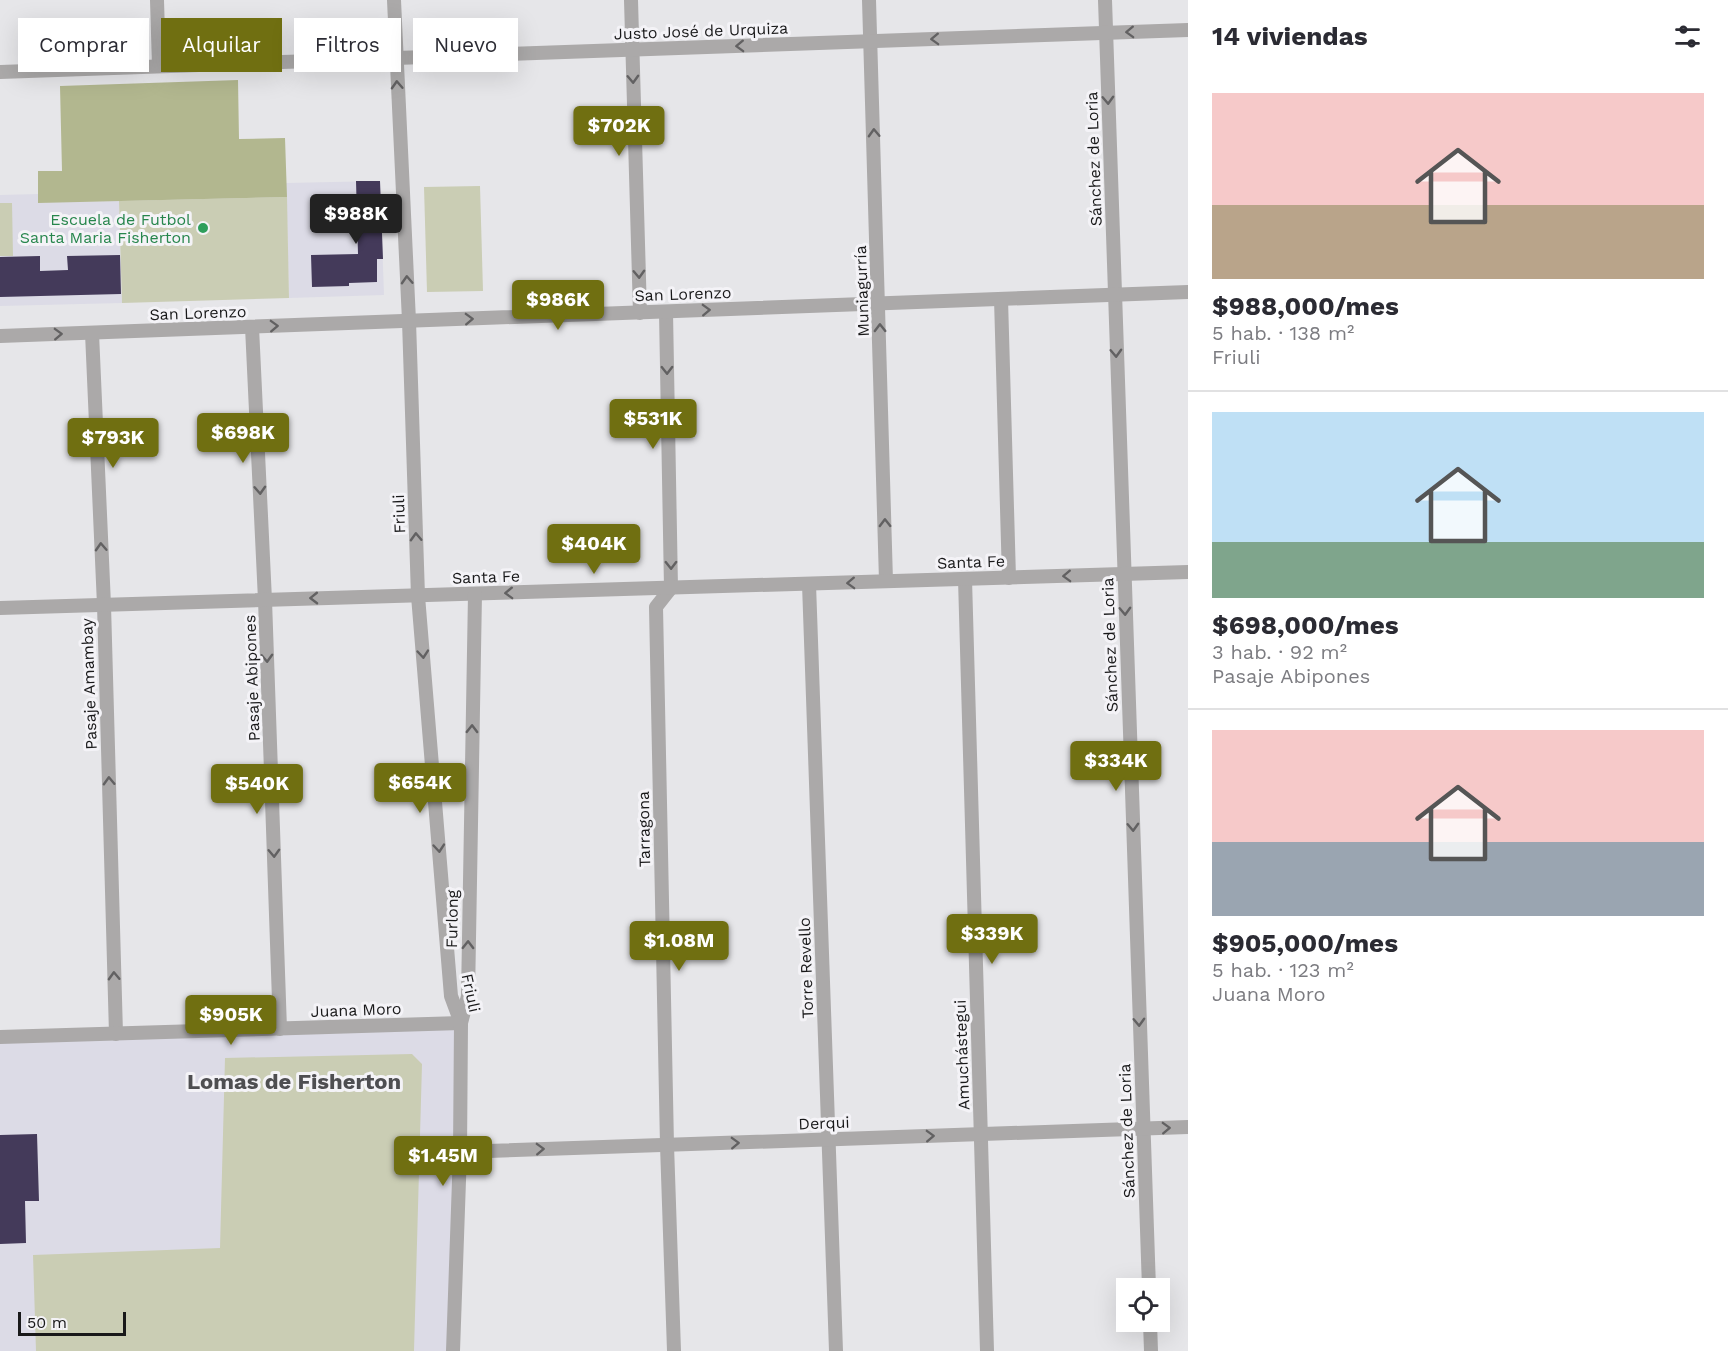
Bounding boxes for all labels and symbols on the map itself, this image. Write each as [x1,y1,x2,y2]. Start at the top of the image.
street label: Justo José de Urquiza [614,18,788,44]
one-way arrow [1125,26,1134,39]
one-way arrow [930,33,939,46]
one-way arrow [735,40,744,53]
one-way arrow [626,75,639,84]
one-way arrow [391,80,404,89]
street label: Sánchez de Loria [1082,91,1106,227]
one-way arrow [1102,96,1115,105]
pin: $702K [577,106,661,157]
one-way arrow [867,129,880,138]
pin: $988K [314,194,398,245]
place label: Escuela de Futbol Santa Maria Fisherton [20,210,191,247]
marker: Escuela de Futbol Santa Maria Fisherton [196,221,210,235]
street label: Muniagurría [851,245,873,337]
one-way arrow [632,270,645,279]
one-way arrow [400,275,413,284]
pin: $986K [516,280,600,331]
street label: San Lorenzo [634,283,732,305]
street label: San Lorenzo [149,302,247,324]
one-way arrow [702,304,711,316]
one-way arrow [465,312,474,325]
one-way arrow [270,320,279,333]
one-way arrow [874,324,886,333]
one-way arrow [54,328,63,341]
one-way arrow [1110,349,1123,358]
one-way arrow [661,366,673,375]
pin: $531K [611,399,695,450]
pin: $698K [201,413,285,464]
pin: $793K [71,418,155,469]
one-way arrow [253,486,266,495]
street label: Friuli [389,494,409,534]
one-way arrow [879,519,891,528]
pin: $404K [552,524,636,575]
one-way arrow [410,533,422,542]
one-way arrow [95,542,108,551]
street label: Santa Fe [937,551,1005,573]
one-way arrow [664,561,677,570]
street label: Santa Fe [452,566,520,588]
one-way arrow [1062,570,1071,582]
one-way arrow [846,576,855,589]
street label: Sánchez de Loria [1098,577,1122,713]
one-way arrow [504,587,513,599]
one-way arrow [309,592,318,605]
one-way arrow [1119,606,1131,615]
street label: Pasaje Abipones [240,614,264,742]
street label: Pasaje Amambay [77,617,101,750]
one-way arrow [416,650,429,659]
one-way arrow [261,654,274,663]
one-way arrow [466,724,479,733]
pin: $334K [1074,741,1158,792]
pin: $654K [378,763,462,814]
pin: $540K [215,764,299,815]
one-way arrow [102,776,115,785]
street label: Tarragona [634,791,654,867]
one-way arrow [1126,822,1139,831]
one-way arrow [432,844,445,853]
one-way arrow [267,849,280,858]
street label: Furlong [442,889,462,948]
pin: $339K [950,914,1034,965]
street label: Torre Revello [795,917,817,1019]
pin: $1.08M [630,921,728,972]
one-way arrow [462,940,475,949]
one-way arrow [108,971,121,980]
street label: Friuli [458,972,484,1014]
pin: $905K [189,995,273,1046]
street label: Juana Moro [310,999,402,1021]
street label: Amuchástegui [951,999,973,1111]
one-way arrow [1133,1017,1146,1026]
street label: Sánchez de Loria [1115,1063,1139,1199]
district label: Lomas de Fisherton [187,1069,401,1094]
street label: Derqui [798,1113,850,1133]
one-way arrow [1162,1122,1171,1135]
one-way arrow [925,1130,934,1143]
pin: $1.45M [394,1136,492,1187]
one-way arrow [730,1136,739,1149]
one-way arrow [535,1143,544,1156]
scale bar [18,1309,126,1336]

